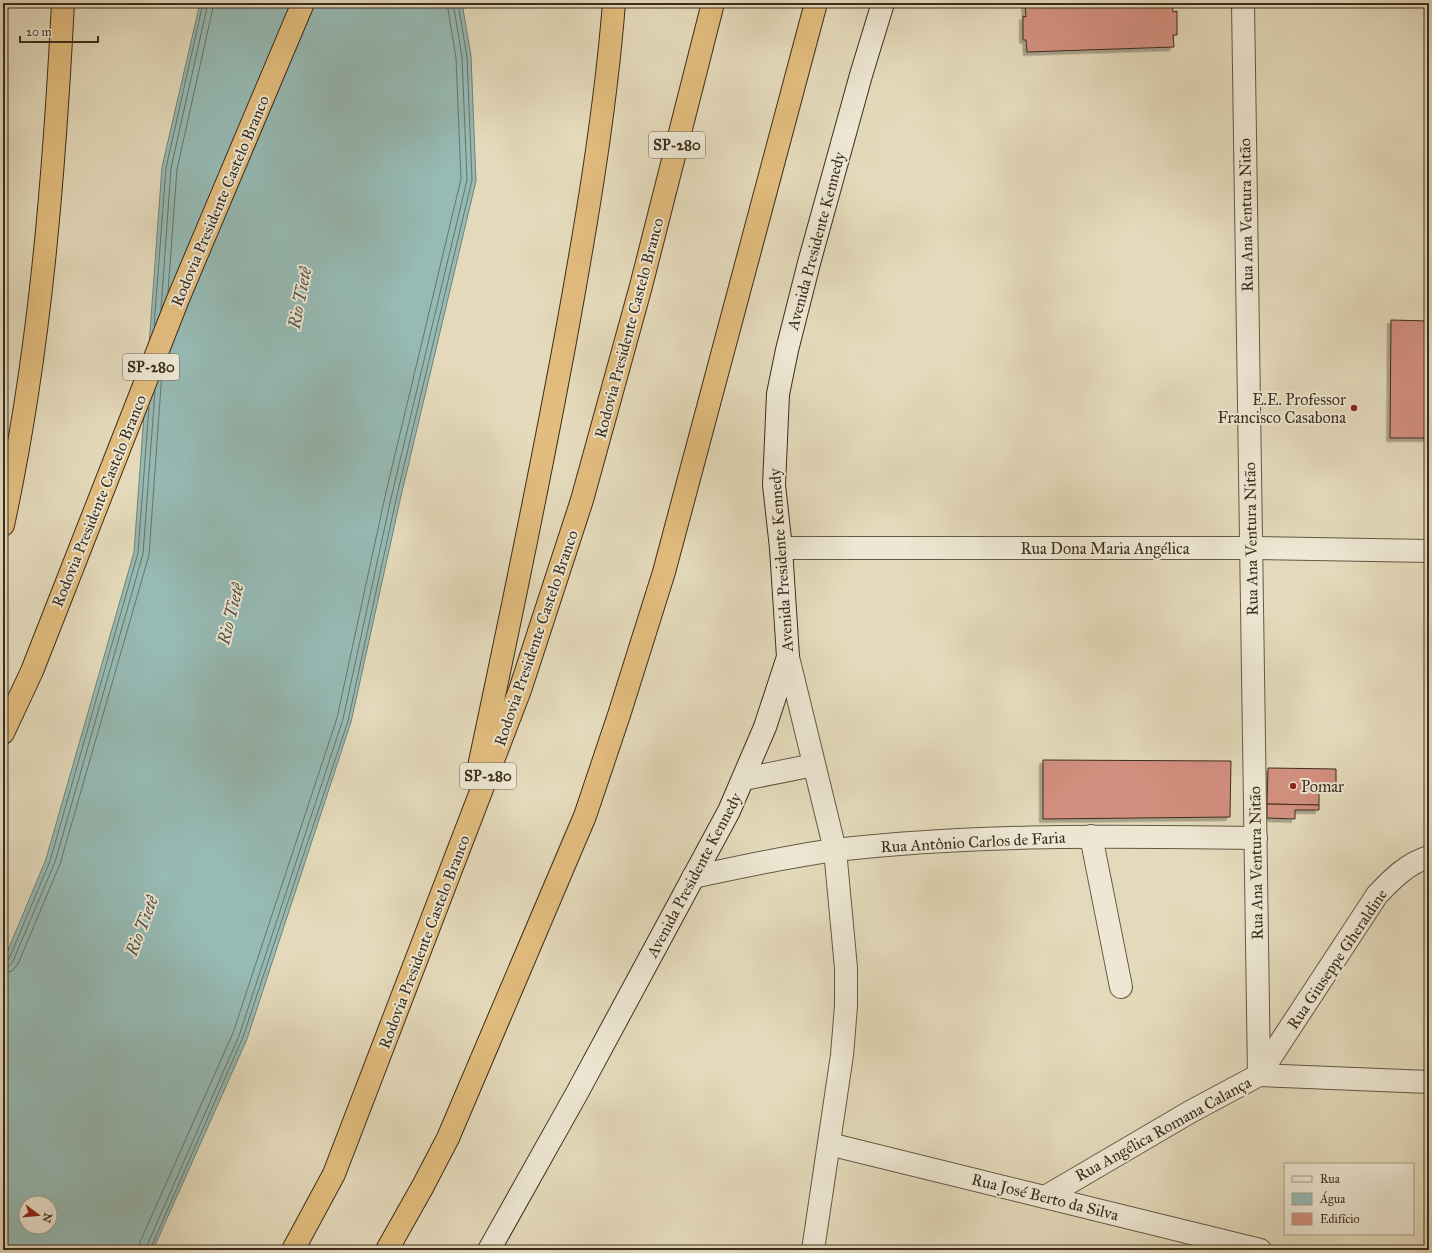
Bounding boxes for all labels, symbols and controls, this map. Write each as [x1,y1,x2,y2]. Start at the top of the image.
scale bar [20,18,98,44]
text: 20 m [26,25,52,39]
street label: Rodovia Presidente Castelo Branco [167,93,273,309]
road number: SP-280 [649,132,705,158]
street label: Rua Ana Ventura Nitão [1235,138,1257,292]
street label: Avenida Presidente Kennedy [783,149,849,333]
street label: Rodovia Presidente Castelo Branco [590,216,668,440]
water label: Rio Tietê [284,265,316,332]
road number: SP-280 [123,354,179,380]
place label: E.E. Professor Francisco Casabona [1218,390,1346,427]
street label: Rodovia Presidente Castelo Branco [48,392,150,610]
marker: E.E. Professor Francisco Casabona [1349,403,1359,413]
street label: Rua Ana Ventura Nitão [1240,462,1262,616]
street label: Avenida Presidente Kennedy [765,467,797,653]
street label: Rodovia Presidente Castelo Branco [490,528,582,748]
street label: Rua Dona Maria Angélica [1020,539,1190,559]
water label: Rio Tietê [213,581,249,648]
road number: SP-280 [460,763,516,789]
place label: Pomar [1301,777,1344,796]
marker: Pomar [1288,781,1298,791]
street label: Rua Ana Ventura Nitão [1245,786,1267,940]
street label: Avenida Presidente Kennedy [642,789,746,961]
street label: Rua Antônio Carlos de Faria [880,828,1066,856]
street label: Rodovia Presidente Castelo Branco [374,833,474,1051]
street label: Rua Giuseppe Gheraldine [1283,885,1391,1033]
water label: Rio Tietê [121,893,163,960]
street label: Rua Angélica Romana Calança [1072,1073,1255,1186]
legend [1284,1163,1414,1235]
street label: Rua José Berto da Silva [969,1170,1121,1226]
text: Rua [1320,1172,1341,1186]
text: Água [1319,1191,1346,1207]
north arrow [18,1195,58,1235]
text: N [39,1211,55,1225]
text: Edifício [1320,1212,1360,1226]

